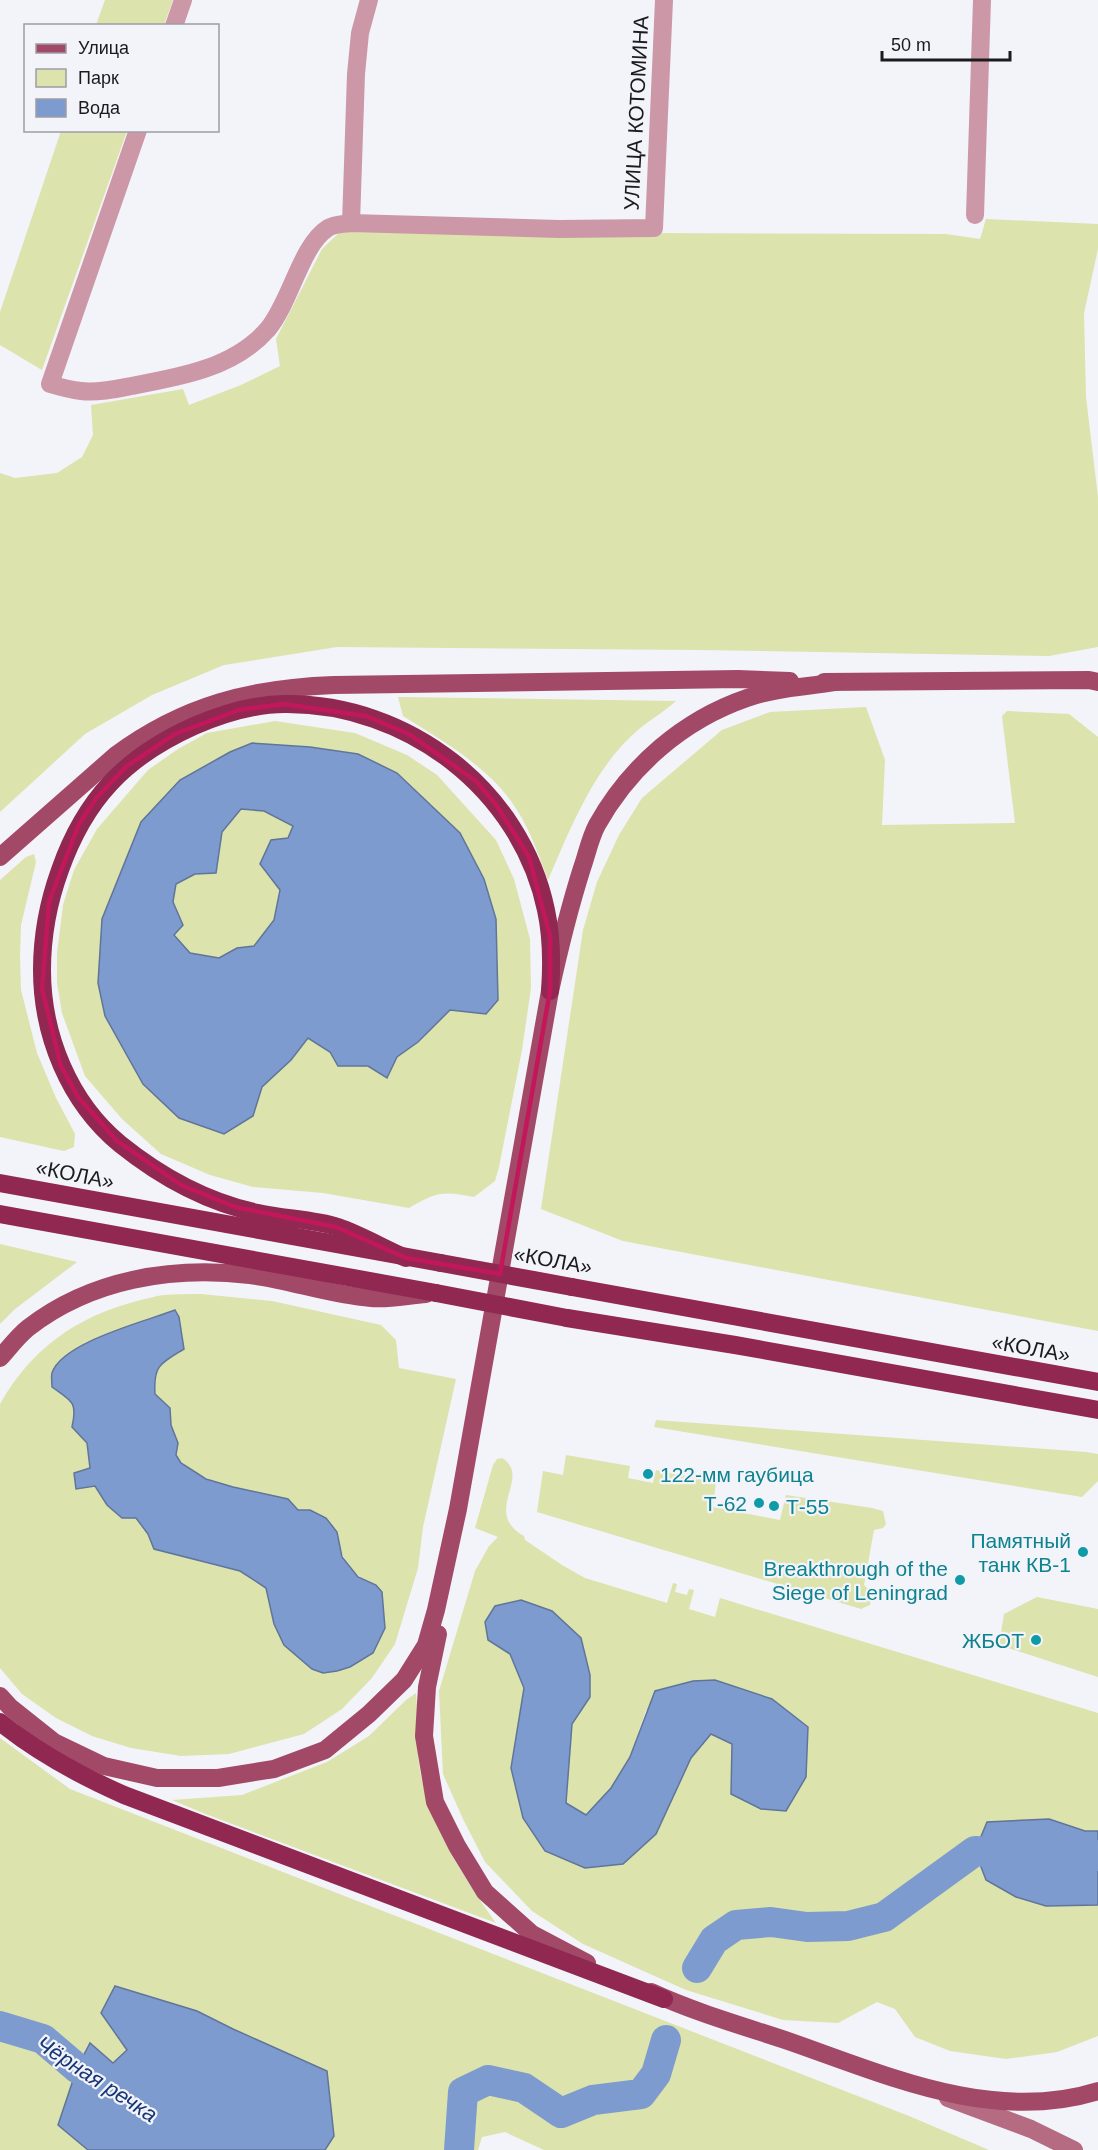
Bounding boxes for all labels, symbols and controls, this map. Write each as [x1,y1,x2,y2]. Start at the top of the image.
street label: УЛИЦА КОТОМИНА [619,15,653,211]
legend [24,24,219,132]
scale bar [882,24,1010,62]
text: 50 m [891,35,931,55]
text: Улица [78,38,130,58]
text: Парк [78,68,119,88]
text: Вода [78,98,121,118]
street label: «КОЛА» [34,1155,116,1193]
street label: «КОЛА» [512,1242,594,1278]
street label: «КОЛА» [990,1330,1072,1366]
place label: 122-мм гаубица [660,1463,814,1486]
marker: 122-мм гаубица [641,1467,655,1481]
place label: Т-62 [704,1492,747,1515]
place label: Т-55 [786,1495,829,1518]
marker: Т-62 [752,1496,766,1510]
marker: Т-55 [767,1499,781,1513]
place label: Памятный танк КВ-1 [970,1529,1071,1576]
marker: Памятный танк КВ-1 [1076,1545,1090,1559]
place label: Breakthrough of the Siege of Leningrad [764,1557,948,1604]
marker: Breakthrough of the Siege of Leningrad [953,1573,967,1587]
place label: ЖБОТ [962,1629,1024,1652]
marker: ЖБОТ [1029,1633,1043,1647]
water label: Чёрная речка [32,2031,162,2127]

